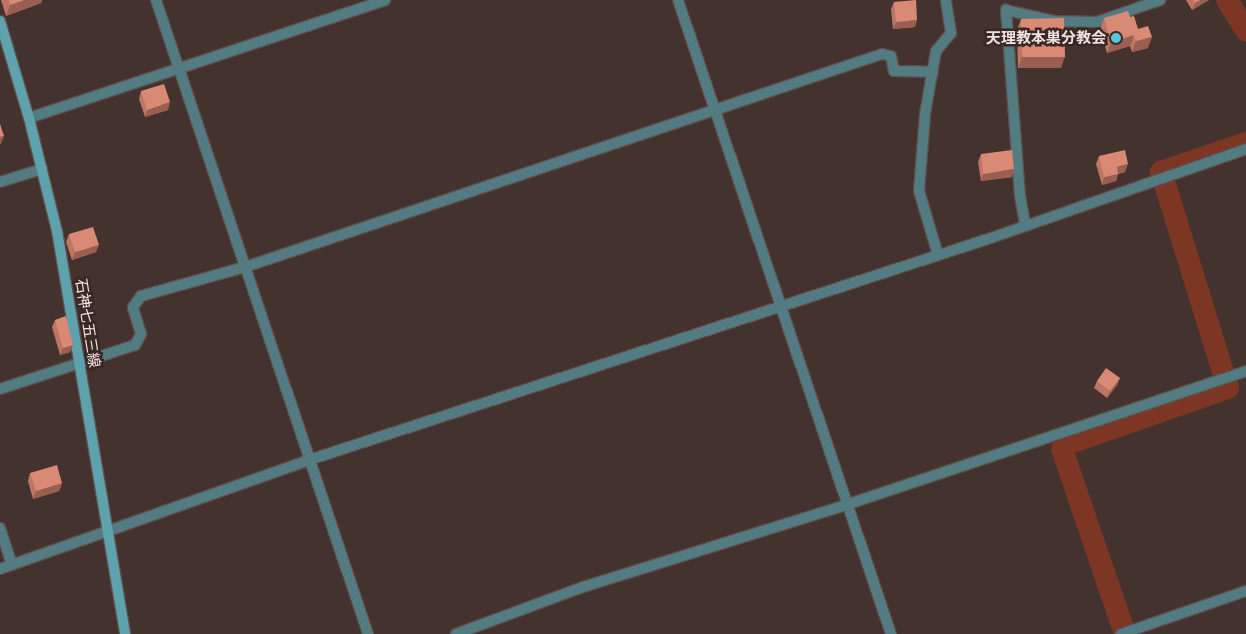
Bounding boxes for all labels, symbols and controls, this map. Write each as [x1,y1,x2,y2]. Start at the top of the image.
place label: 天理教本巣分教会 [986,29,1106,47]
marker: 天理教本巣分教会 [1110,32,1122,44]
street label: 石神七五三線 [72,277,104,369]

